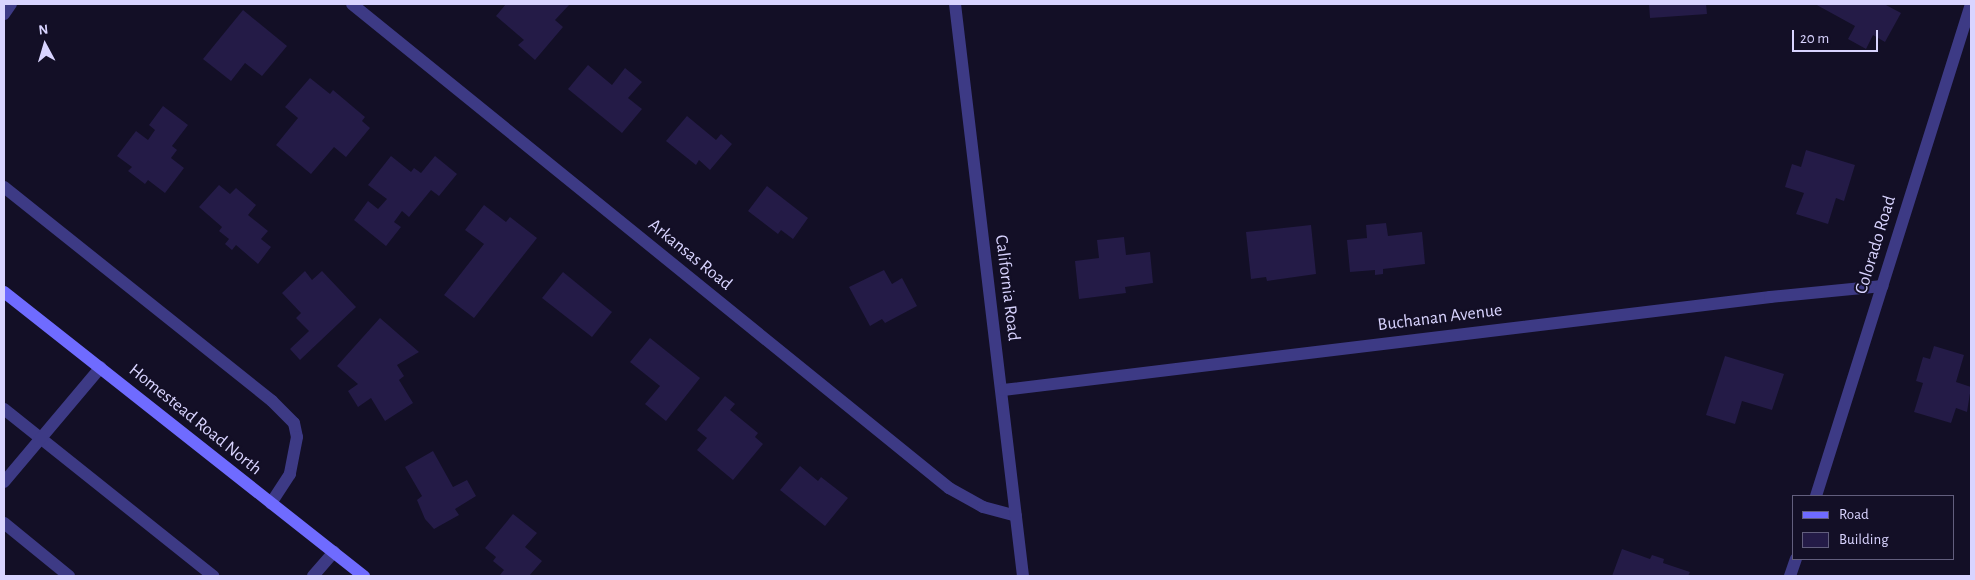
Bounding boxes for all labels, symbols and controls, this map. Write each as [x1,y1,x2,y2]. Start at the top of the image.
north arrow [20,20,70,70]
scale bar [1795,20,1881,52]
text: N [38,23,49,38]
text: 20 m [1800,31,1829,46]
street label: Colorado Road [1851,193,1901,297]
street label: Arkansas Road [644,215,736,295]
street label: California Road [990,234,1024,342]
street label: Buchanan Avenue [1376,300,1504,336]
street label: Homestead Road North [124,360,266,480]
legend [1792,495,1955,560]
text: Road [1839,507,1869,522]
text: Building [1839,532,1889,547]

